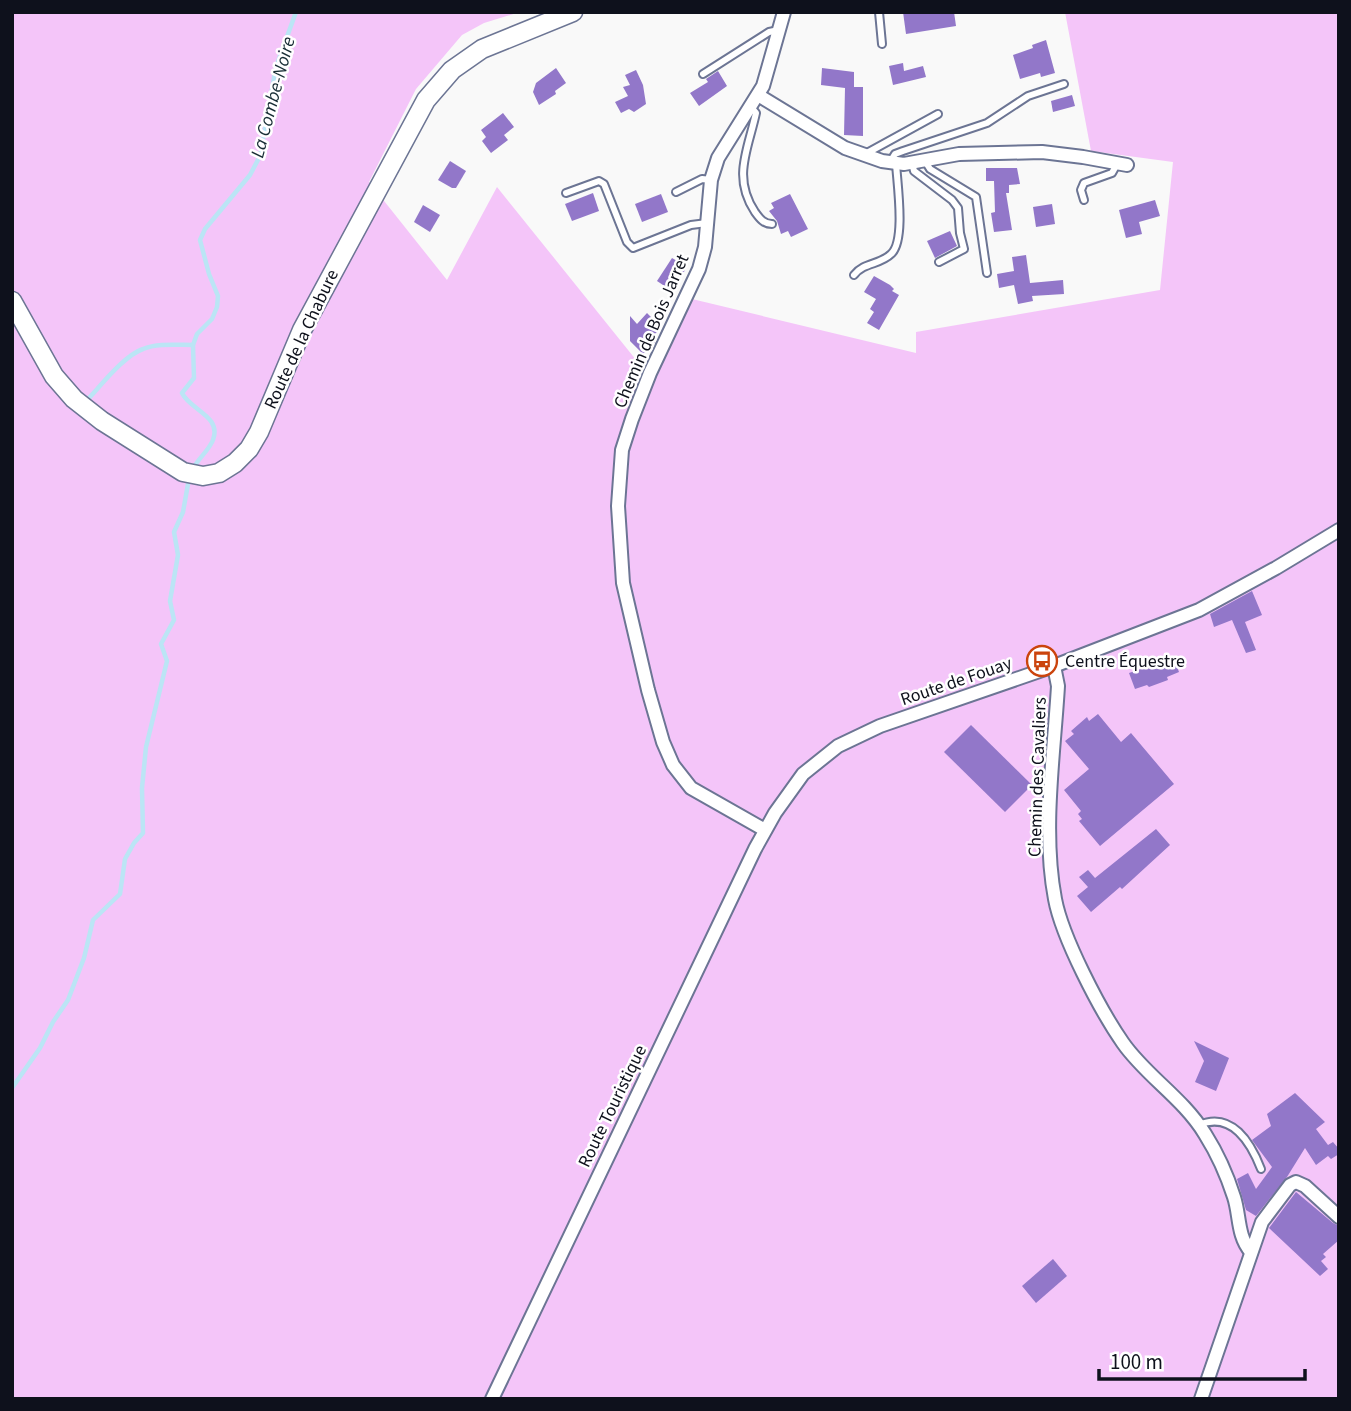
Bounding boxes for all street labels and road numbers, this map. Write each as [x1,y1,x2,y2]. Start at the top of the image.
street label: Chemin de Bois Jarret [608,250,695,412]
street label: Route de la Chabure [258,265,345,413]
street label: Route de Fouay [897,651,1016,712]
street label: Chemin des Cavaliers [1022,697,1053,857]
street label: Route Touristique [572,1041,653,1171]

